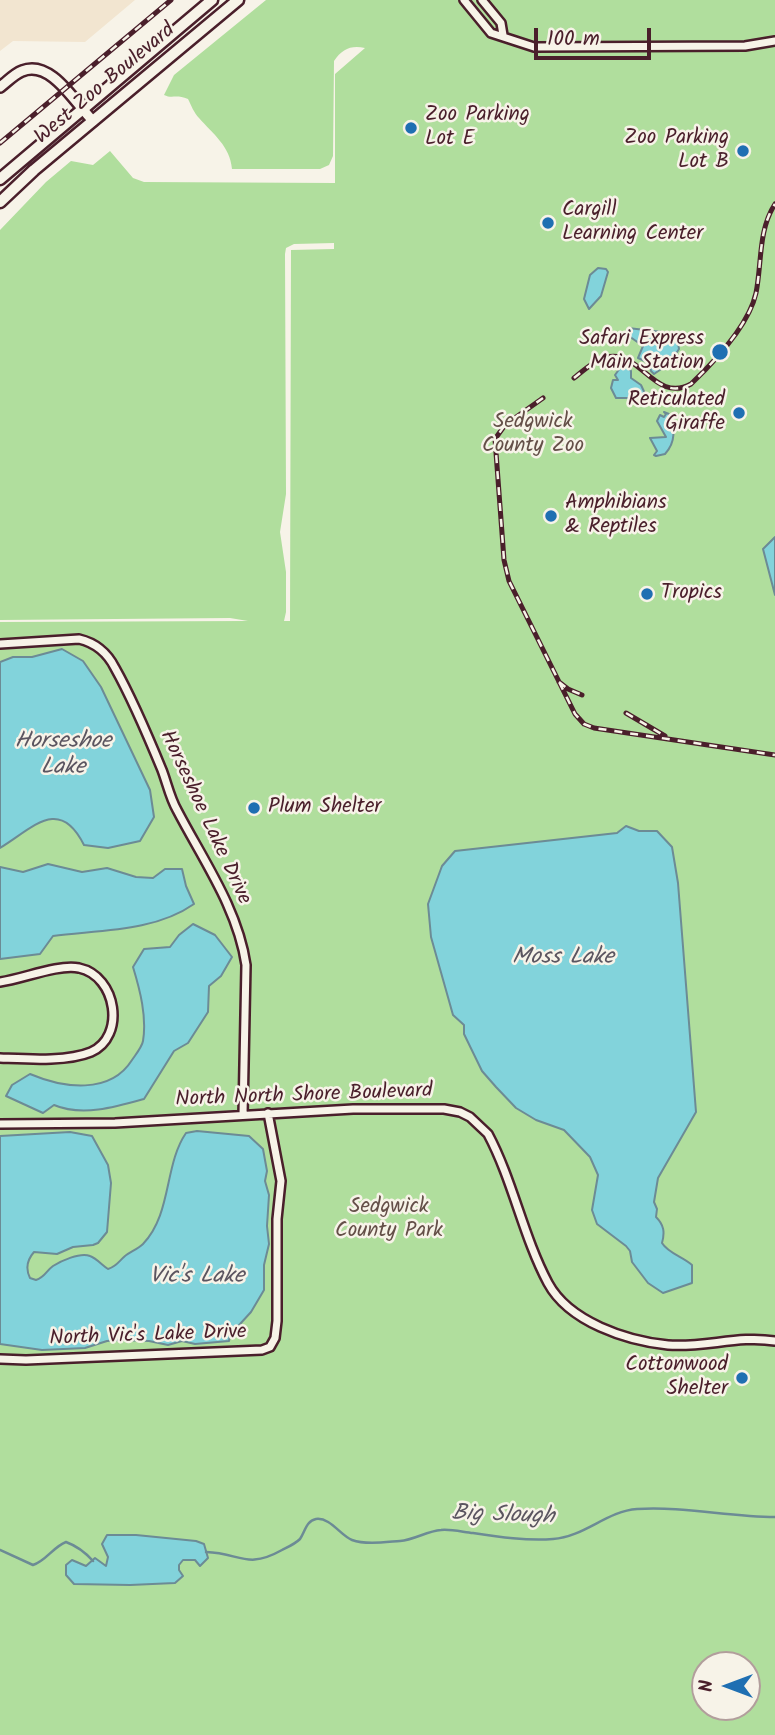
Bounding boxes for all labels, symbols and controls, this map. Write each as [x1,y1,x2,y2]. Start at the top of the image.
scale bar [537,14,654,58]
street label: West Zoo Boulevard [31,19,181,151]
text: 100 m [547,23,600,56]
place label: Zoo Parking Lot E [425,103,530,153]
marker: Zoo Parking Lot E [403,120,419,136]
place label: Zoo Parking Lot B [624,126,729,176]
marker: Zoo Parking Lot B [735,143,751,159]
place label: Cargill Learning Center [562,198,703,248]
marker: Cargill Learning Center [540,215,556,231]
place label: Safari Express Main Station [579,327,704,377]
marker: Safari Express Main Station [710,342,730,362]
place label: Reticulated Giraffe [628,388,725,438]
marker: Reticulated Giraffe [731,405,747,421]
park label: Sedgwick County Zoo [482,410,584,460]
place label: Amphibians & Reptiles [565,491,667,541]
marker: Amphibians & Reptiles [543,508,559,524]
place label: Tropics [661,581,722,607]
marker: Tropics [639,586,655,602]
street label: Horseshoe Lake Drive [153,727,255,909]
water label: Horseshoe Lake [15,729,111,783]
place label: Plum Shelter [268,795,381,821]
marker: Plum Shelter [246,800,262,816]
water label: Moss Lake [512,945,614,973]
street label: North North Shore Boulevard [175,1080,433,1114]
park label: Sedgwick County Park [335,1195,443,1245]
water label: Vic's Lake [150,1264,244,1292]
street label: North Vic's Lake Drive [49,1321,247,1353]
place label: Cottonwood Shelter [625,1353,728,1403]
marker: Cottonwood Shelter [734,1370,750,1386]
water label: Big Slough [451,1501,555,1533]
north arrow [691,1651,761,1721]
text: N [692,1680,722,1692]

